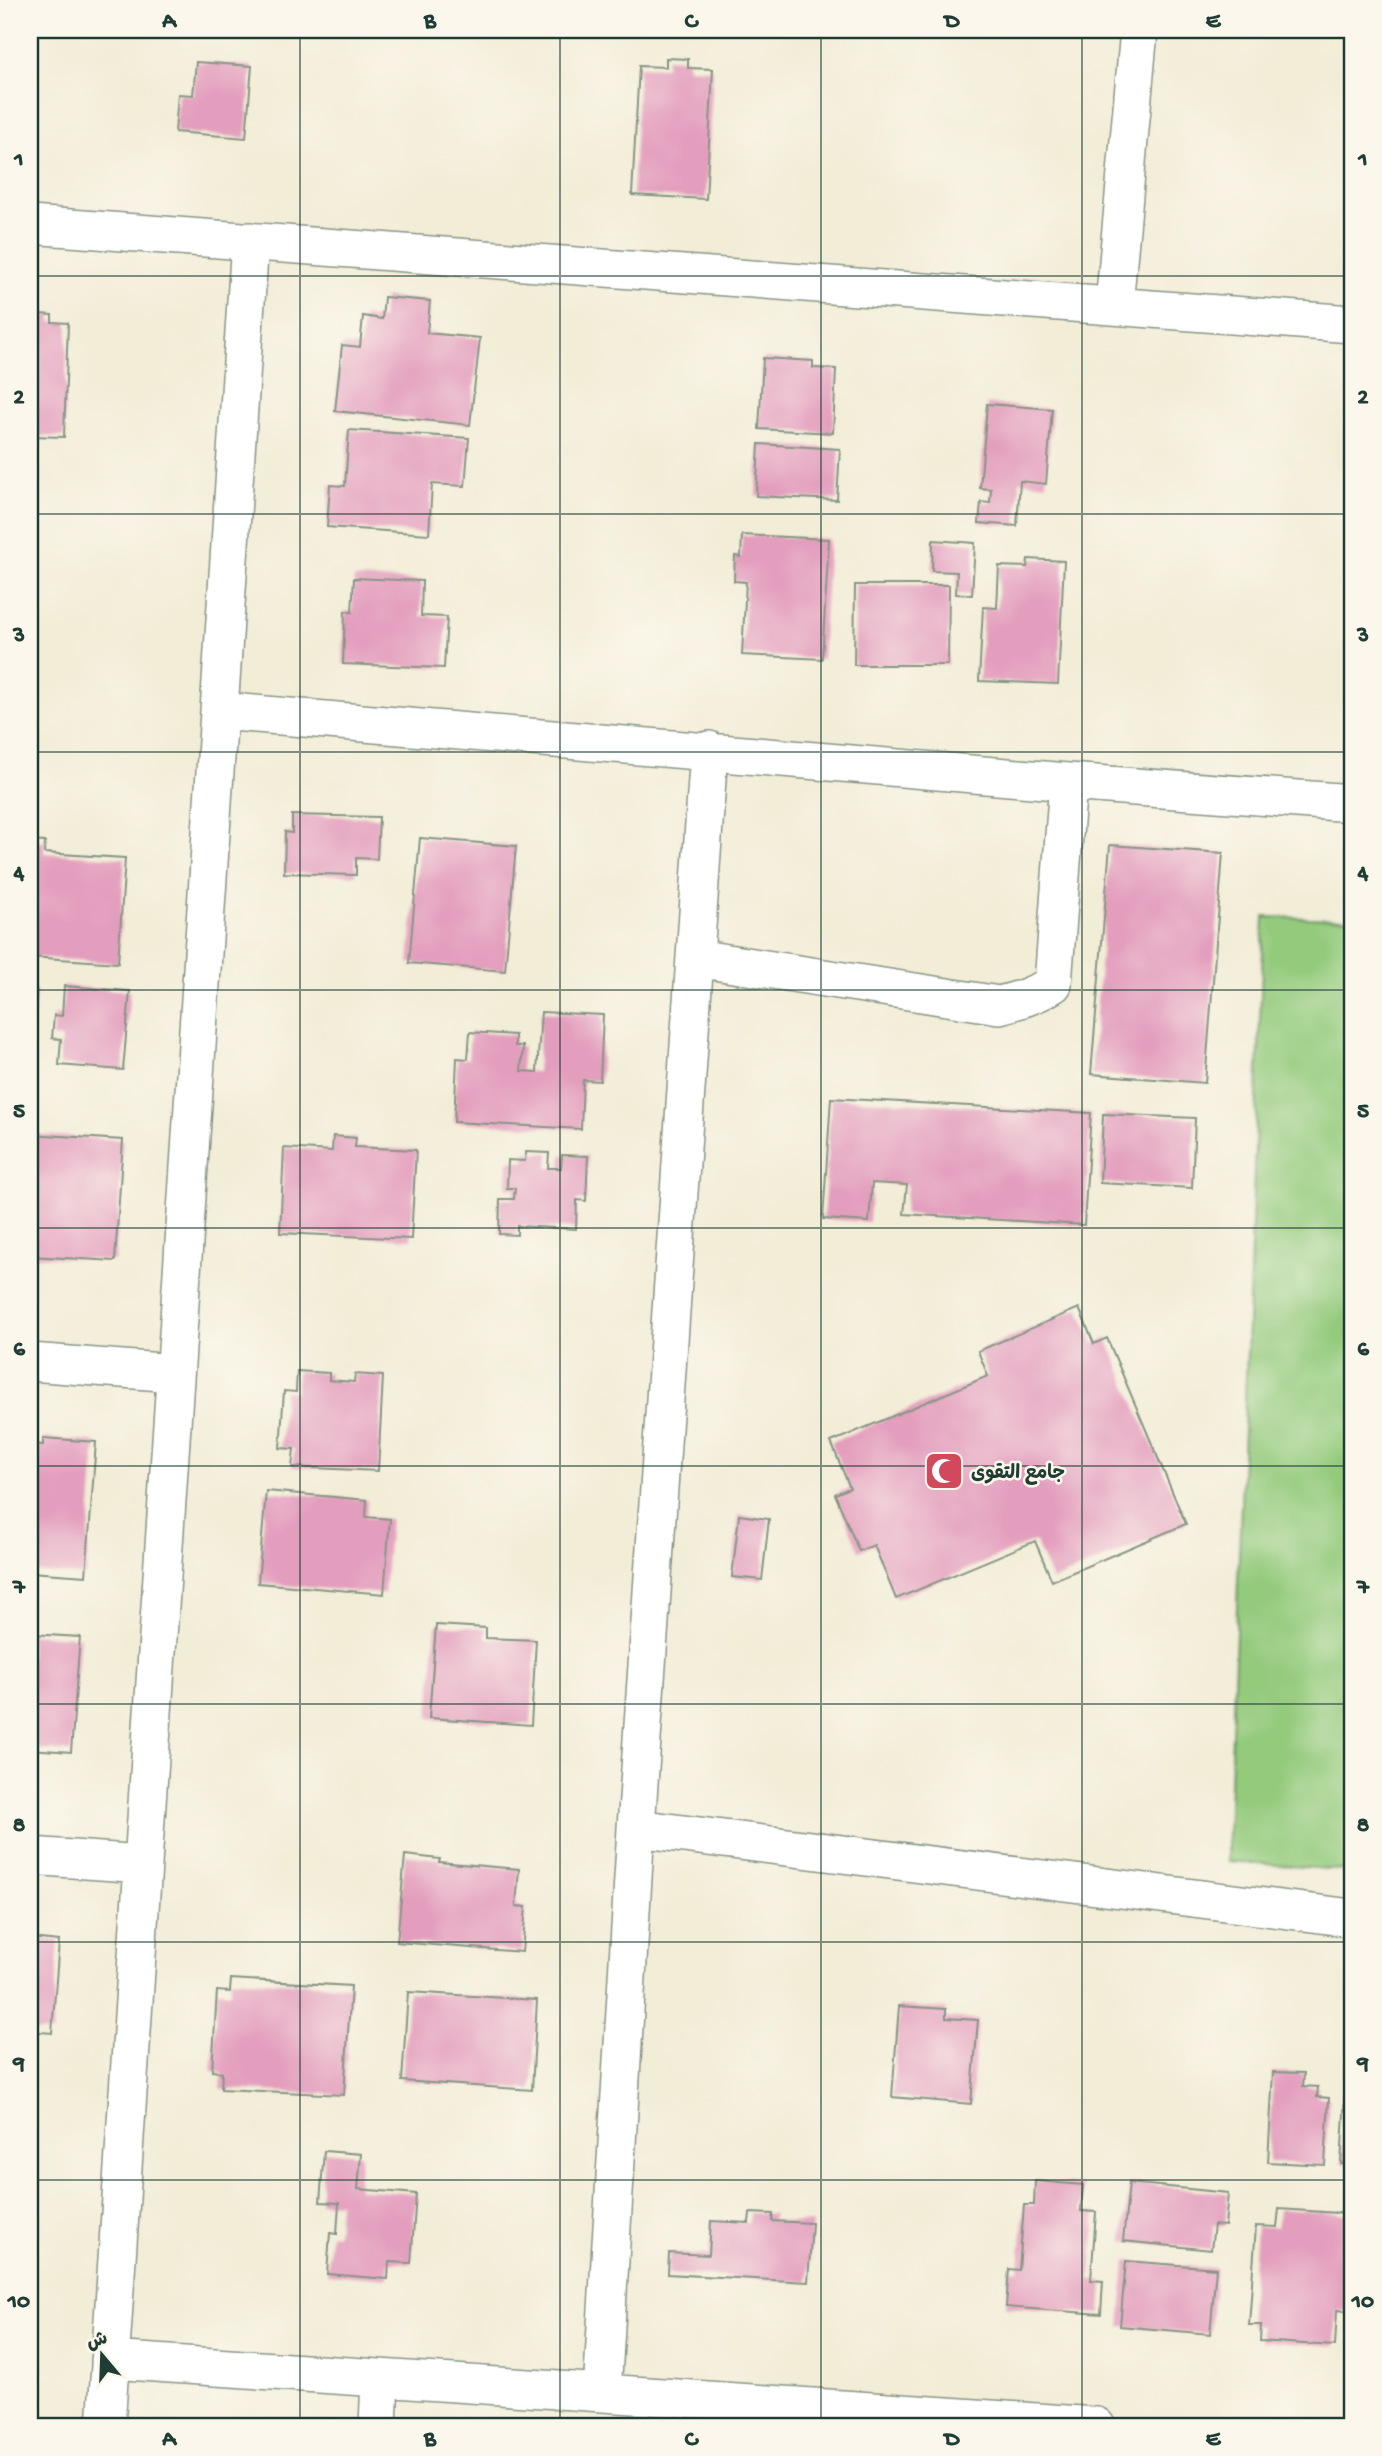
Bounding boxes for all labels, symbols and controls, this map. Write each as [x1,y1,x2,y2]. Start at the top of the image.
text: A [161,9,177,36]
text: B [423,9,437,36]
text: C [685,9,700,36]
text: D [943,9,961,36]
text: E [1206,9,1222,36]
text: 1 [13,147,24,174]
text: 1 [1357,147,1368,174]
text: 2 [13,385,25,412]
text: 2 [1357,385,1369,412]
text: 3 [12,623,25,650]
text: 3 [1356,623,1369,650]
text: 4 [13,861,25,888]
text: 4 [1357,861,1369,888]
text: 5 [13,1099,25,1126]
text: 5 [1357,1099,1369,1126]
text: 6 [13,1337,26,1364]
text: 6 [1357,1337,1370,1364]
mosque icon: جامع التقوى [923,1450,965,1492]
place label: جامع التقوى [971,1463,1065,1486]
text: 7 [12,1575,26,1602]
text: 7 [1356,1575,1370,1602]
text: 8 [13,1813,26,1840]
text: 8 [1357,1813,1370,1840]
text: 9 [12,2051,25,2078]
text: 9 [1356,2051,1369,2078]
text: 10 [7,2289,30,2316]
text: 10 [1351,2289,1374,2316]
north arrow [66,2320,136,2390]
text: ش [84,2328,111,2357]
text: A [161,2427,177,2454]
text: B [423,2427,437,2454]
text: C [685,2427,700,2454]
text: D [943,2427,961,2454]
text: E [1206,2427,1222,2454]

